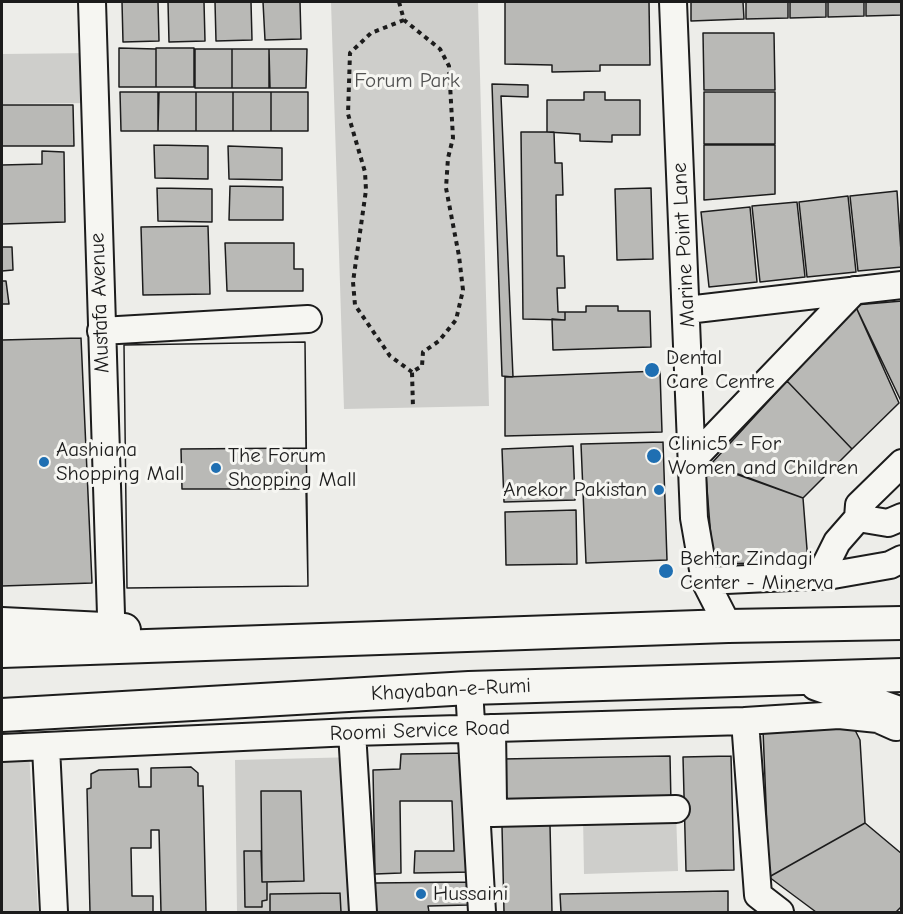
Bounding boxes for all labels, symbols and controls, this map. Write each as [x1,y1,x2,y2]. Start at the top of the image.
park label: Forum Park [354,68,460,94]
street label: Marine Point Lane [667,162,701,328]
street label: Mustafa Avenue [85,232,115,374]
place label: Dental Care Centre [666,345,775,395]
marker: Dental Care Centre [643,361,661,379]
place label: Clinic5 - For Women and Children [668,431,858,481]
place label: Aashiana Shopping Mall [56,437,184,487]
place label: The Forum Shopping Mall [228,443,356,493]
marker: Clinic5 - For Women and Children [645,447,663,465]
marker: Aashiana Shopping Mall [37,455,51,469]
marker: The Forum Shopping Mall [209,461,223,475]
place label: Anekor Pakistan [503,477,647,503]
marker: Anekor Pakistan [652,483,666,497]
place label: Behtar Zindagi Center - Minerva [680,546,834,596]
marker: Behtar Zindagi Center - Minerva [657,562,675,580]
street label: Khayaban-e-Rumi [370,673,532,707]
street label: Roomi Service Road [329,715,511,747]
place label: Hussaini [433,881,508,907]
marker: Hussaini [414,887,428,901]

